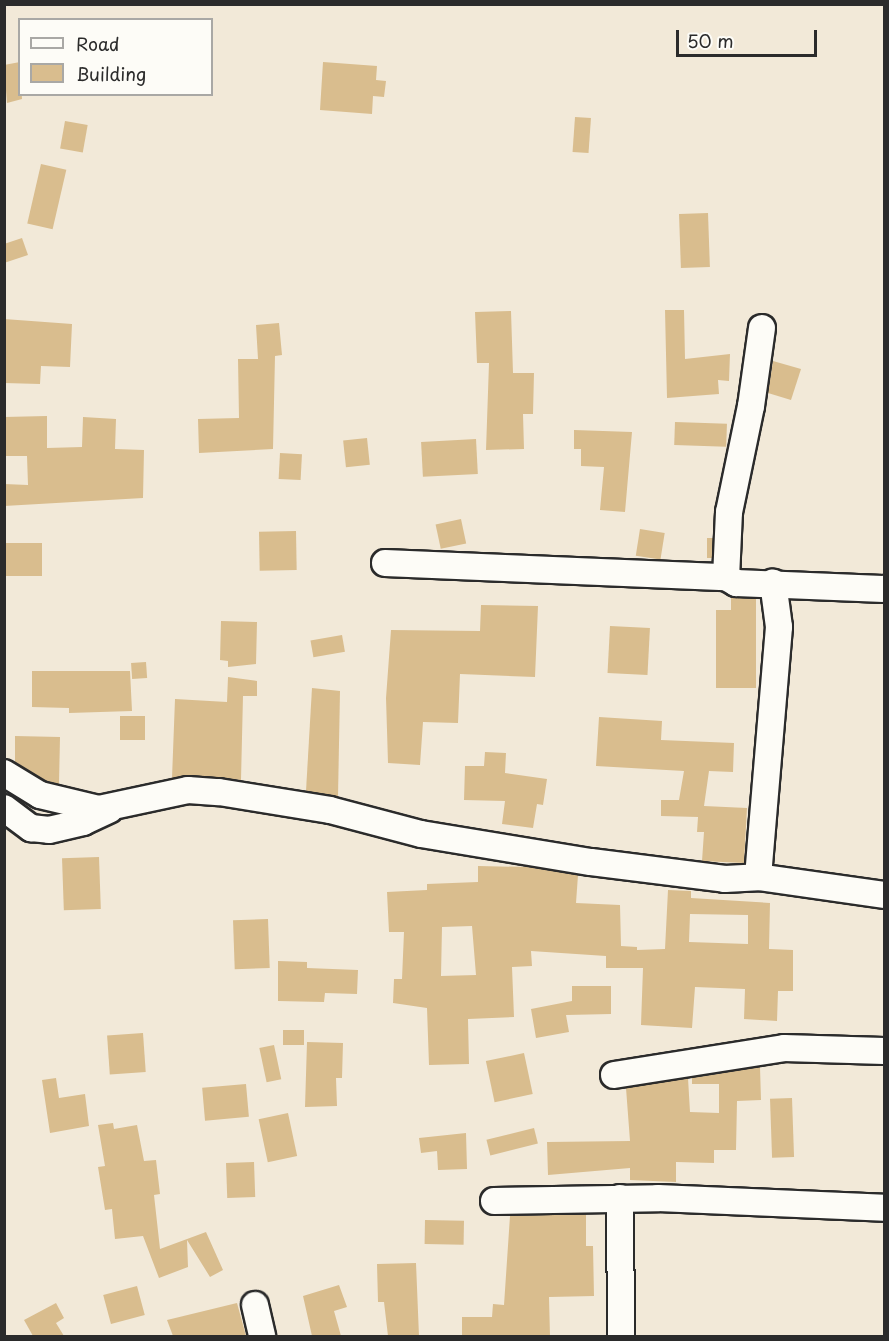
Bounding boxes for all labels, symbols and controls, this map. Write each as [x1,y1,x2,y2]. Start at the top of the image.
legend [18,18,213,96]
scale bar [679,18,820,56]
text: 50 m [687,27,734,54]
text: Road [76,30,120,57]
text: Building [76,60,146,87]

